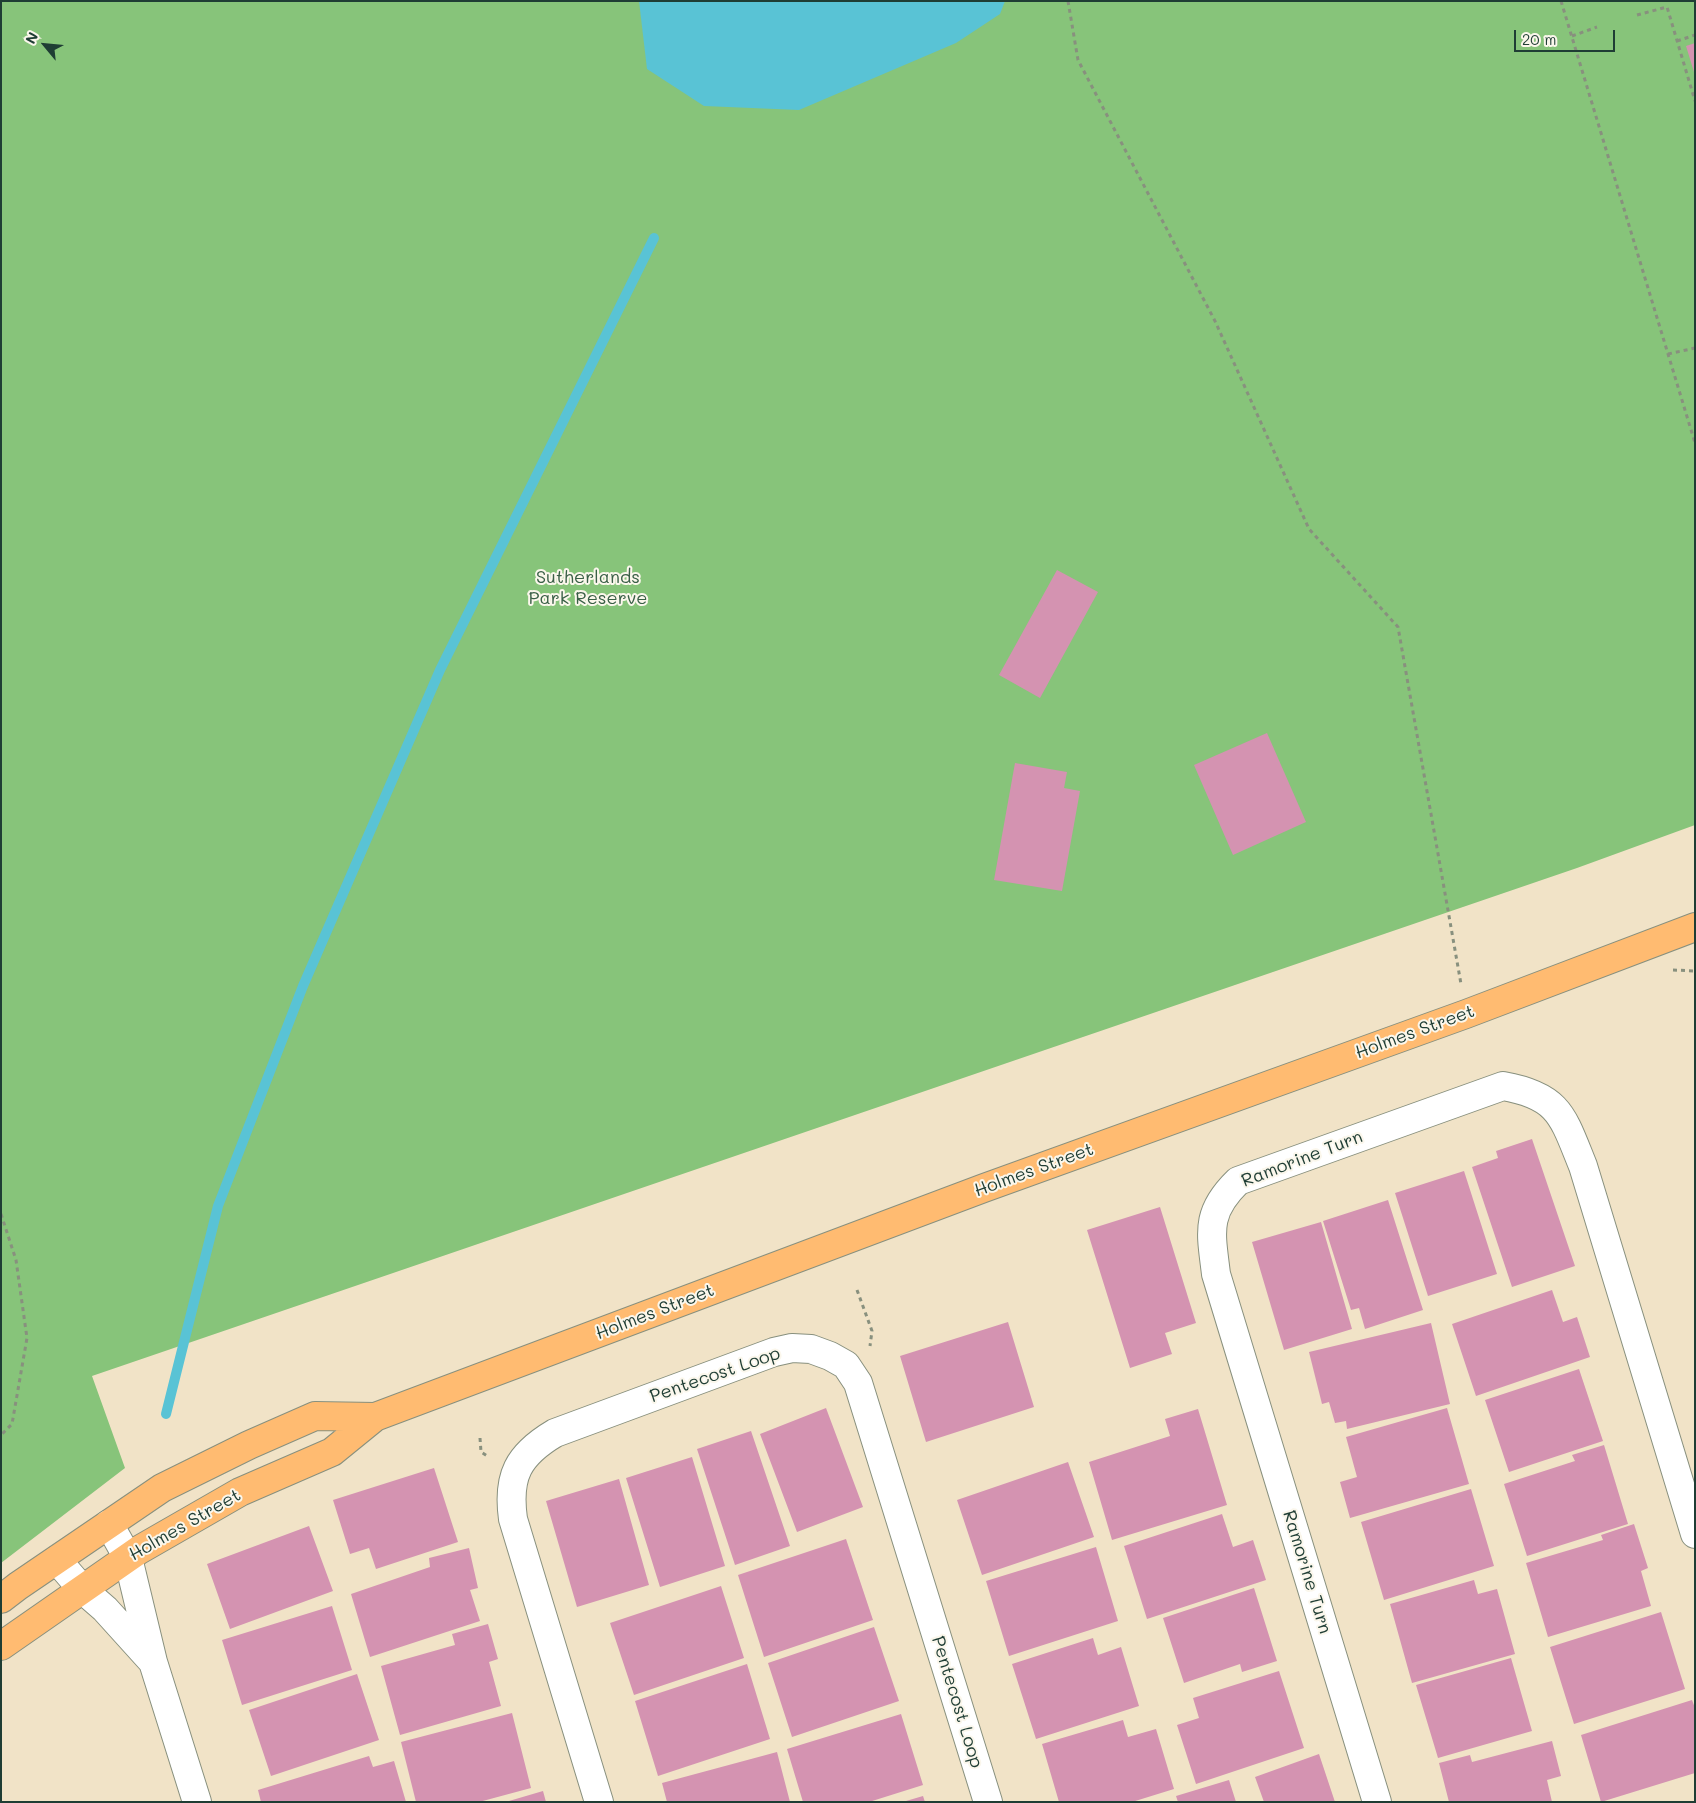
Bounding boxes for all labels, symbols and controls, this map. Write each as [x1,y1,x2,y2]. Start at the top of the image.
north arrow [20,20,70,70]
scale bar [1516,20,1617,52]
text: N [20,29,42,47]
text: 20 m [1522,29,1556,49]
park label: Sutherlands Park Reserve [529,566,647,608]
street label: Holmes Street [1352,1000,1478,1064]
street label: Ramorine Turn [1238,1126,1366,1192]
street label: Holmes Street [971,1138,1097,1202]
street label: Holmes Street [593,1279,717,1345]
street label: Pentecost Loop [647,1343,783,1407]
street label: Holmes Street [125,1484,245,1566]
street label: Ramorine Turn [1278,1508,1336,1636]
street label: Pentecost Loop [927,1633,987,1771]

